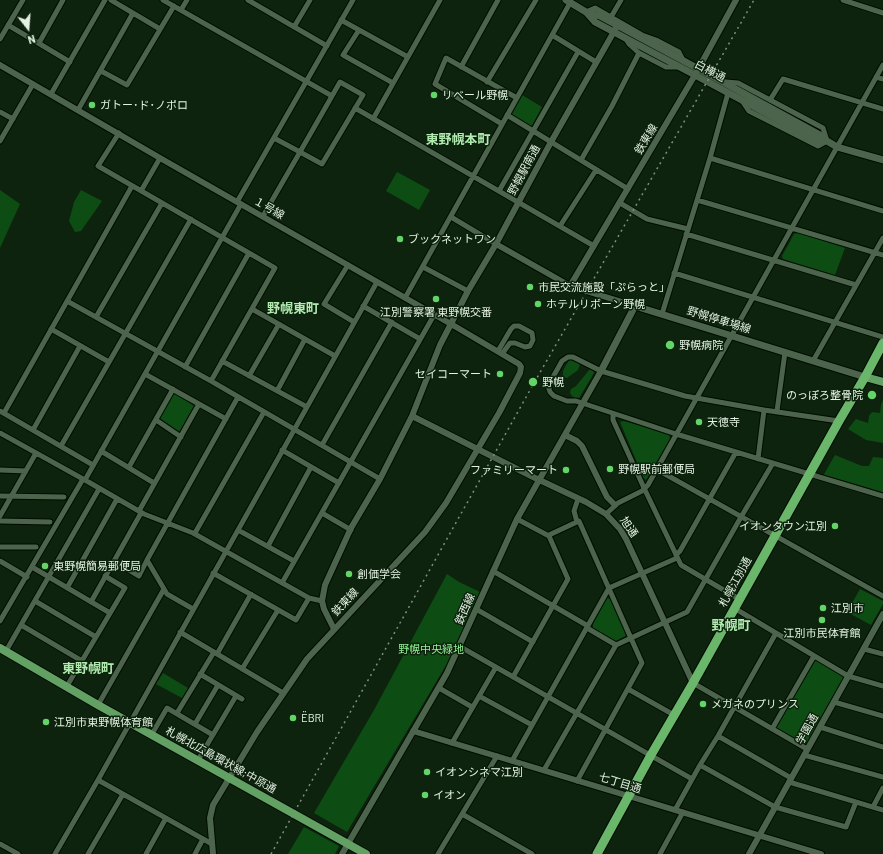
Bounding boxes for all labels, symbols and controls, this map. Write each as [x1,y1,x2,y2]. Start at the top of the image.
north arrow [8,8,48,48]
text: N [26,33,37,47]
street label: 白樺通 [692,57,728,85]
place label: リベール野幌 [442,88,508,102]
marker: リベール野幌 [429,90,439,100]
place label: ガトー･ド･ノポロ [100,98,188,112]
marker: ガトー･ド･ノポロ [87,100,97,110]
street label: 鉄東線 [632,121,660,157]
district label: 東野幌本町 [426,132,490,148]
street label: 野幌駅南通 [505,143,543,197]
street label: １号線 [251,194,287,222]
place label: ブックネットワン [408,232,496,246]
marker: ブックネットワン [395,234,405,244]
place label: 市民交流施設「ぷらっと」 [538,280,670,294]
marker: 市民交流施設「ぷらっと」 [525,282,535,292]
marker: 江別警察署 東野幌交番 [431,294,441,304]
place label: ホテルリボーン野幌 [546,297,645,311]
marker: ホテルリボーン野幌 [533,299,543,309]
district label: 野幌東町 [267,301,319,317]
street label: 野幌停車場線 [686,304,752,336]
place label: 江別警察署 東野幌交番 [380,305,492,319]
place label: 野幌病院 [679,338,723,352]
marker: 野幌病院 [664,339,676,351]
place label: セイコーマート [415,367,492,381]
marker: セイコーマート [495,369,505,379]
place label: 野幌 [542,375,564,389]
marker: 野幌 [527,376,539,388]
place label: のっぽろ整骨院 [786,388,863,402]
marker: のっぽろ整骨院 [866,389,878,401]
place label: 天徳寺 [707,415,740,429]
marker: 天徳寺 [694,417,704,427]
place label: 野幌駅前郵便局 [618,462,695,476]
place label: ファミリーマート [470,463,558,477]
marker: 野幌駅前郵便局 [605,464,615,474]
marker: ファミリーマート [561,465,571,475]
street label: 旭通 [617,514,641,540]
place label: イオンタウン江別 [739,519,827,533]
marker: イオンタウン江別 [830,521,840,531]
street label: 札幌江別通 [716,555,754,609]
place label: 東野幌簡易郵便局 [53,559,141,573]
marker: 東野幌簡易郵便局 [40,561,50,571]
place label: 創価学会 [357,567,401,581]
marker: 創価学会 [344,569,354,579]
street label: 鉄東線 [329,585,361,619]
street label: 鉄西線 [452,591,478,627]
place label: 江別市 [831,601,864,615]
marker: 江別市 [818,603,828,613]
marker: 江別市民体育館 [817,615,827,625]
district label: 野幌町 [712,618,750,634]
place label: 江別市民体育館 [784,626,860,640]
park label: 野幌中央緑地 [398,642,464,656]
district label: 東野幌町 [62,661,114,677]
place label: メガネのプリンス [711,697,799,711]
marker: メガネのプリンス [698,699,708,709]
place label: ËBRI [301,711,324,725]
street label: 学園通 [793,711,821,747]
marker: ËBRI [288,713,298,723]
place label: 江別市東野幌体育館 [54,715,153,729]
marker: 江別市東野幌体育館 [41,717,51,727]
street label: 札幌北広島環状線;中原通 [163,724,279,796]
place label: イオンシネマ江別 [435,765,523,779]
marker: イオンシネマ江別 [422,767,432,777]
street label: 七丁目通 [597,770,643,796]
place label: イオン [433,788,466,802]
marker: イオン [420,790,430,800]

